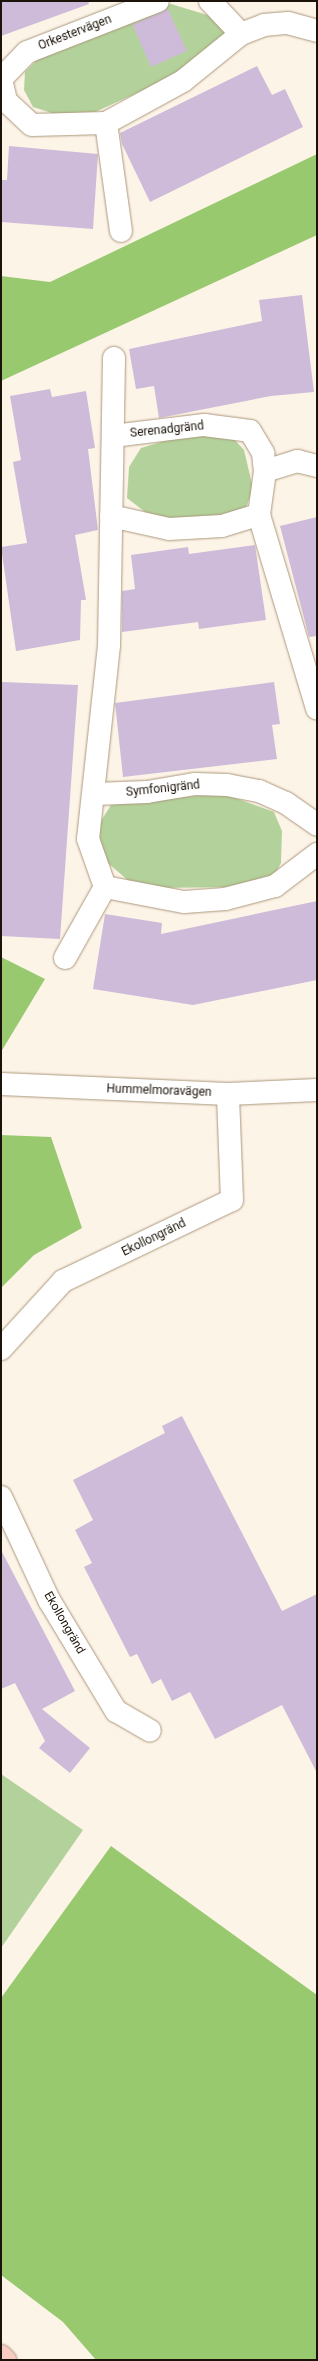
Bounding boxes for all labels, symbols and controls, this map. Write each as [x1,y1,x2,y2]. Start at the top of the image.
street label: Orkestervägen [36,12,114,54]
street label: Serenadgränd [129,419,205,441]
street label: Symfonigränd [125,778,201,800]
street label: Hummelmoravägen [106,1082,212,1100]
street label: Ekollongränd [120,1216,188,1260]
street label: Ekollongränd [40,1589,88,1657]

